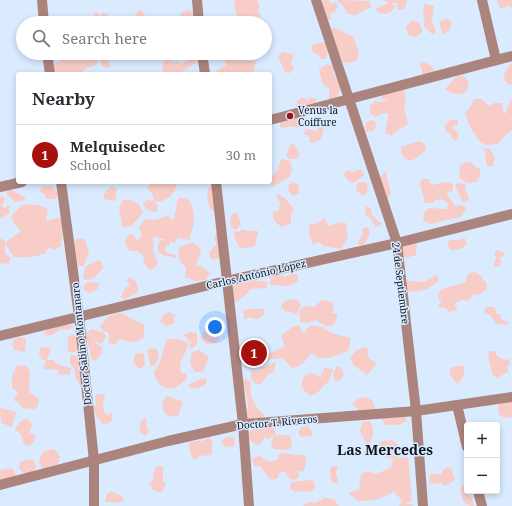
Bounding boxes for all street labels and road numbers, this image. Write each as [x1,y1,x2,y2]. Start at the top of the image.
street label: 24 de Septiembre [389,241,413,325]
street label: Carlos António López [205,256,307,292]
street label: Doctor Sabino Montanaro [68,282,94,406]
street label: Doctor T. Riveros [236,411,318,432]

